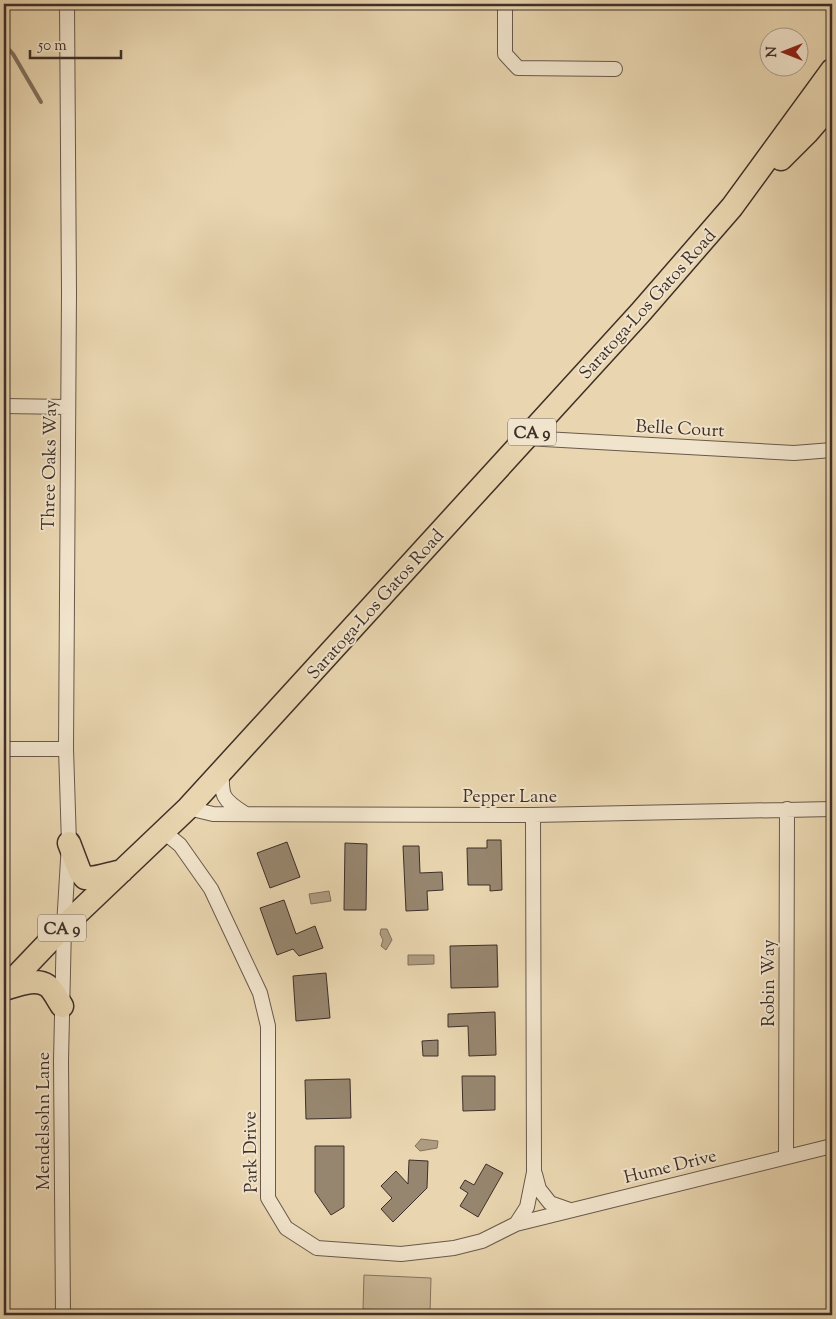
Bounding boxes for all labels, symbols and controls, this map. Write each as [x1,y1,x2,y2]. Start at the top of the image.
scale bar [30,28,121,60]
north arrow [758,28,808,78]
text: 50 m [37,36,67,57]
text: N [763,46,783,58]
street label: Saratoga-Los Gatos Road [574,224,723,386]
street label: Three Oaks Way [37,399,65,531]
street label: Belle Court [635,415,725,445]
road number: CA 9 [508,418,556,446]
street label: Saratoga-Los Gatos Road [302,524,451,686]
street label: Pepper Lane [463,785,557,811]
road number: CA 9 [38,914,86,941]
street label: Robin Way [757,939,783,1027]
street label: Mendelsohn Lane [32,1052,58,1190]
street label: Park Drive [238,1111,266,1193]
street label: Hume Drive [621,1144,720,1192]

